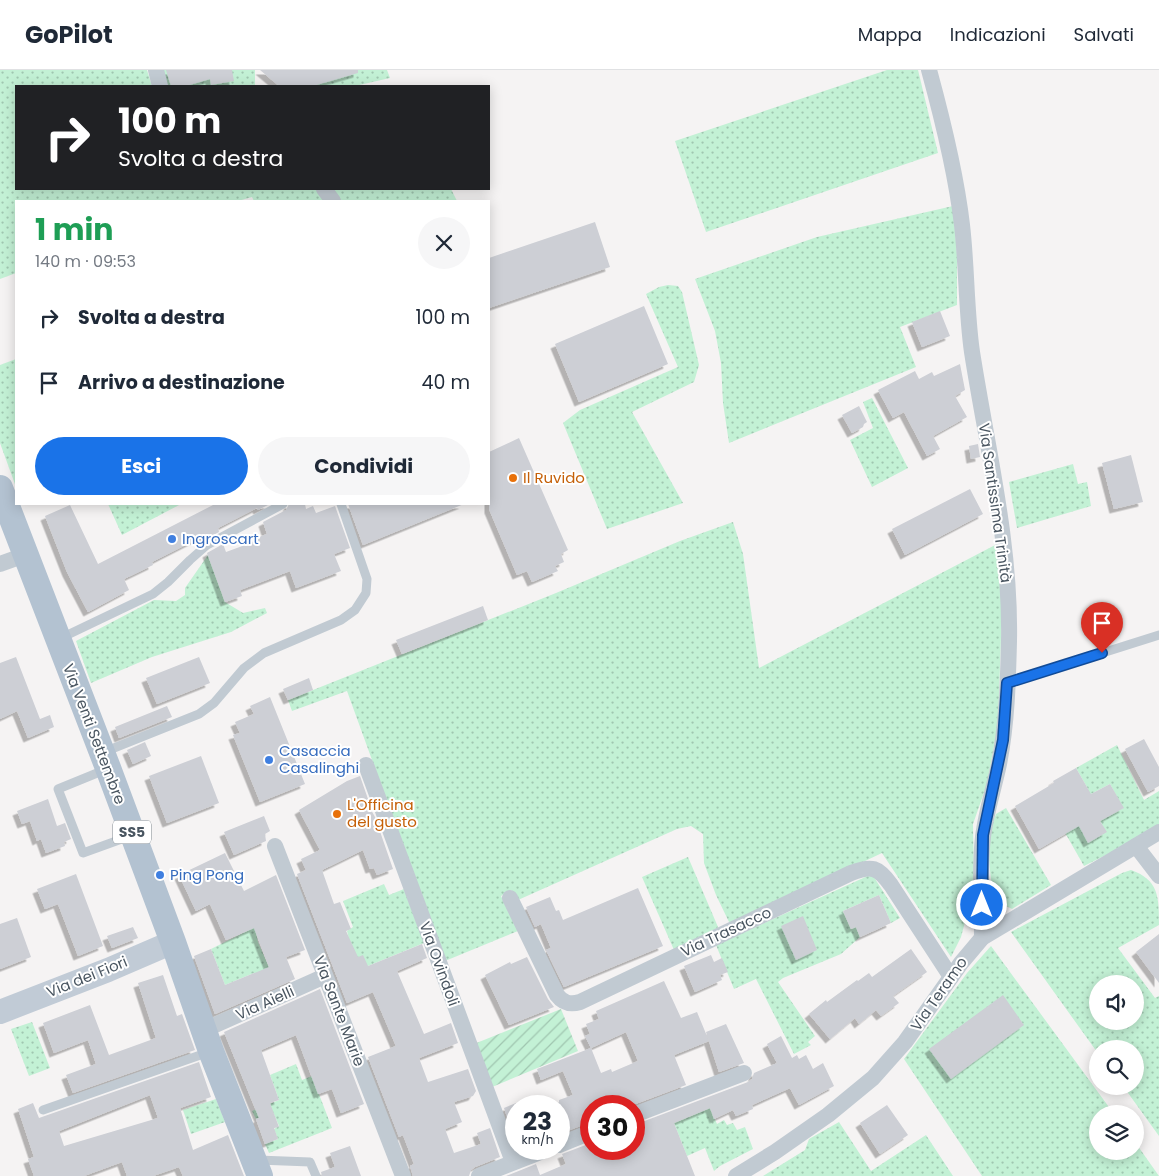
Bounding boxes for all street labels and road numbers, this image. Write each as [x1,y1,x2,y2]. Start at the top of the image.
street label: Via Santissima Trinità [974,422,1017,584]
street label: Via Venti Settembre [58,661,131,807]
road number: SS5 [113,820,151,844]
street label: Via Trasacco [677,901,774,962]
street label: Via Ovindoli [414,919,464,1009]
street label: Via dei Fiori [43,951,130,1002]
street label: Via Sante Marie [309,952,370,1069]
street label: Via Teramo [905,952,972,1035]
street label: Via Aielli [232,980,297,1025]

